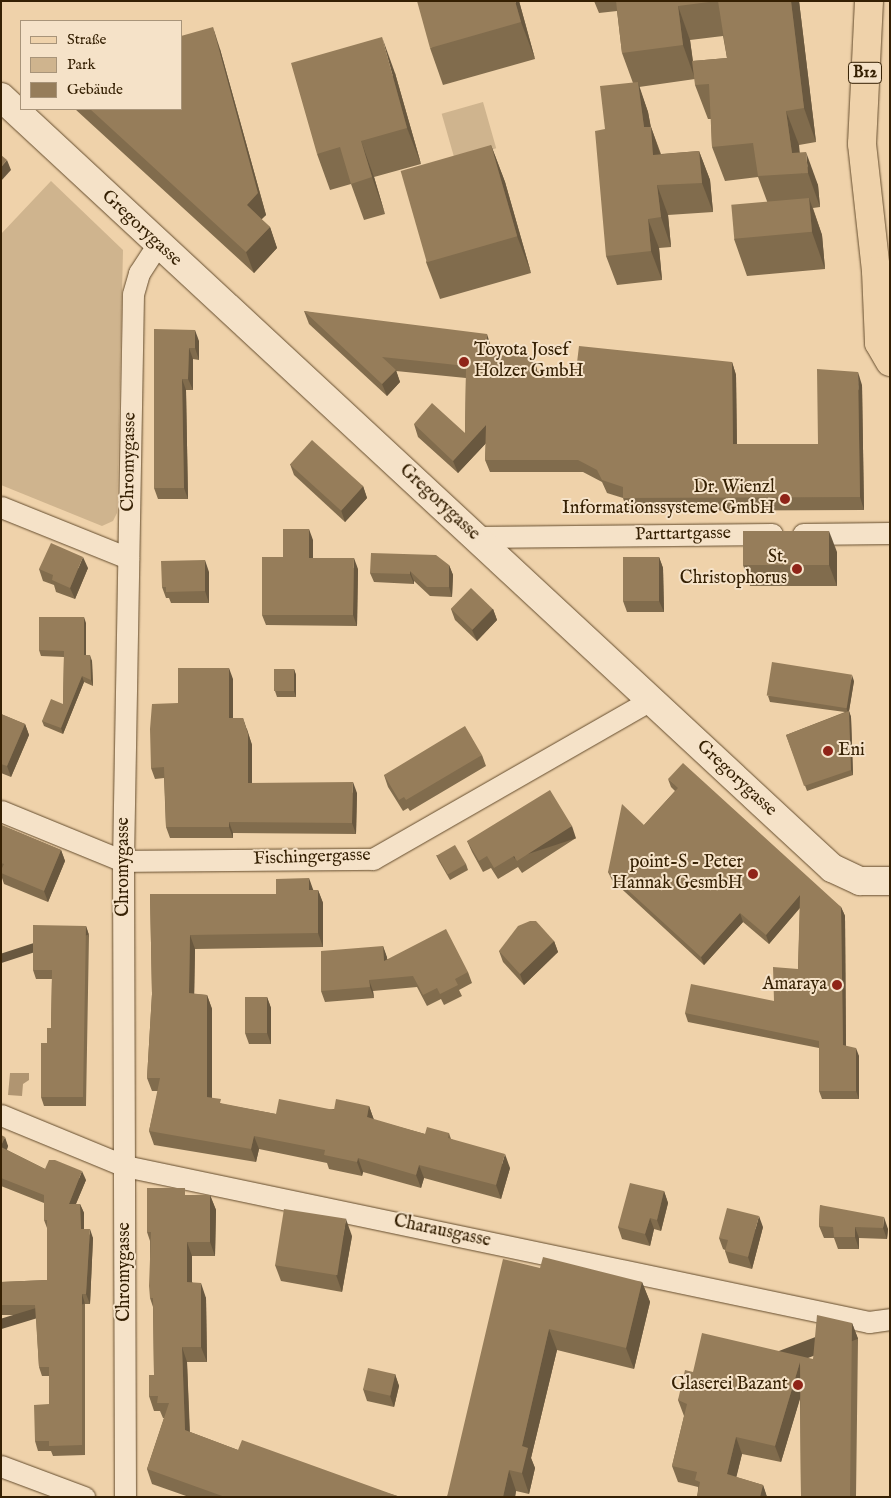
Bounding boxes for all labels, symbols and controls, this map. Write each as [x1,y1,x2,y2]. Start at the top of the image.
legend [20,20,182,110]
text: Straße [67,30,106,49]
text: Park [67,55,96,74]
road number: B12 [848,59,882,86]
text: Gebäude [67,80,123,99]
street label: Gregorygasse [96,186,186,272]
place label: Toyota Josef Holzer GmbH [474,341,584,384]
marker: Toyota Josef Holzer GmbH [458,356,470,368]
street label: Chromygasse [118,412,142,512]
street label: Gregorygasse [394,460,484,546]
place label: Dr. Wienzl Informationssysteme GmbH [562,478,775,520]
marker: Dr. Wienzl Informationssysteme GmbH [779,493,791,505]
street label: Parttartgasse [635,523,731,547]
place label: St. Christophorus [680,548,787,590]
marker: St. Christophorus [791,563,803,575]
street label: Gregorygasse [691,736,781,822]
place label: Eni [838,740,865,762]
marker: Eni [822,745,834,757]
street label: Chromygasse [113,817,135,917]
street label: Fischingergasse [253,845,371,871]
place label: point-S - Peter Hannak GesmbH [612,853,743,896]
marker: point-S - Peter Hannak GesmbH [747,868,759,880]
place label: Amaraya [762,974,827,996]
marker: Amaraya [831,979,843,991]
street label: Charausgasse [391,1211,493,1253]
street label: Chromygasse [114,1222,136,1322]
place label: Glaserei Bazant [671,1374,788,1396]
marker: Glaserei Bazant [792,1379,804,1391]

